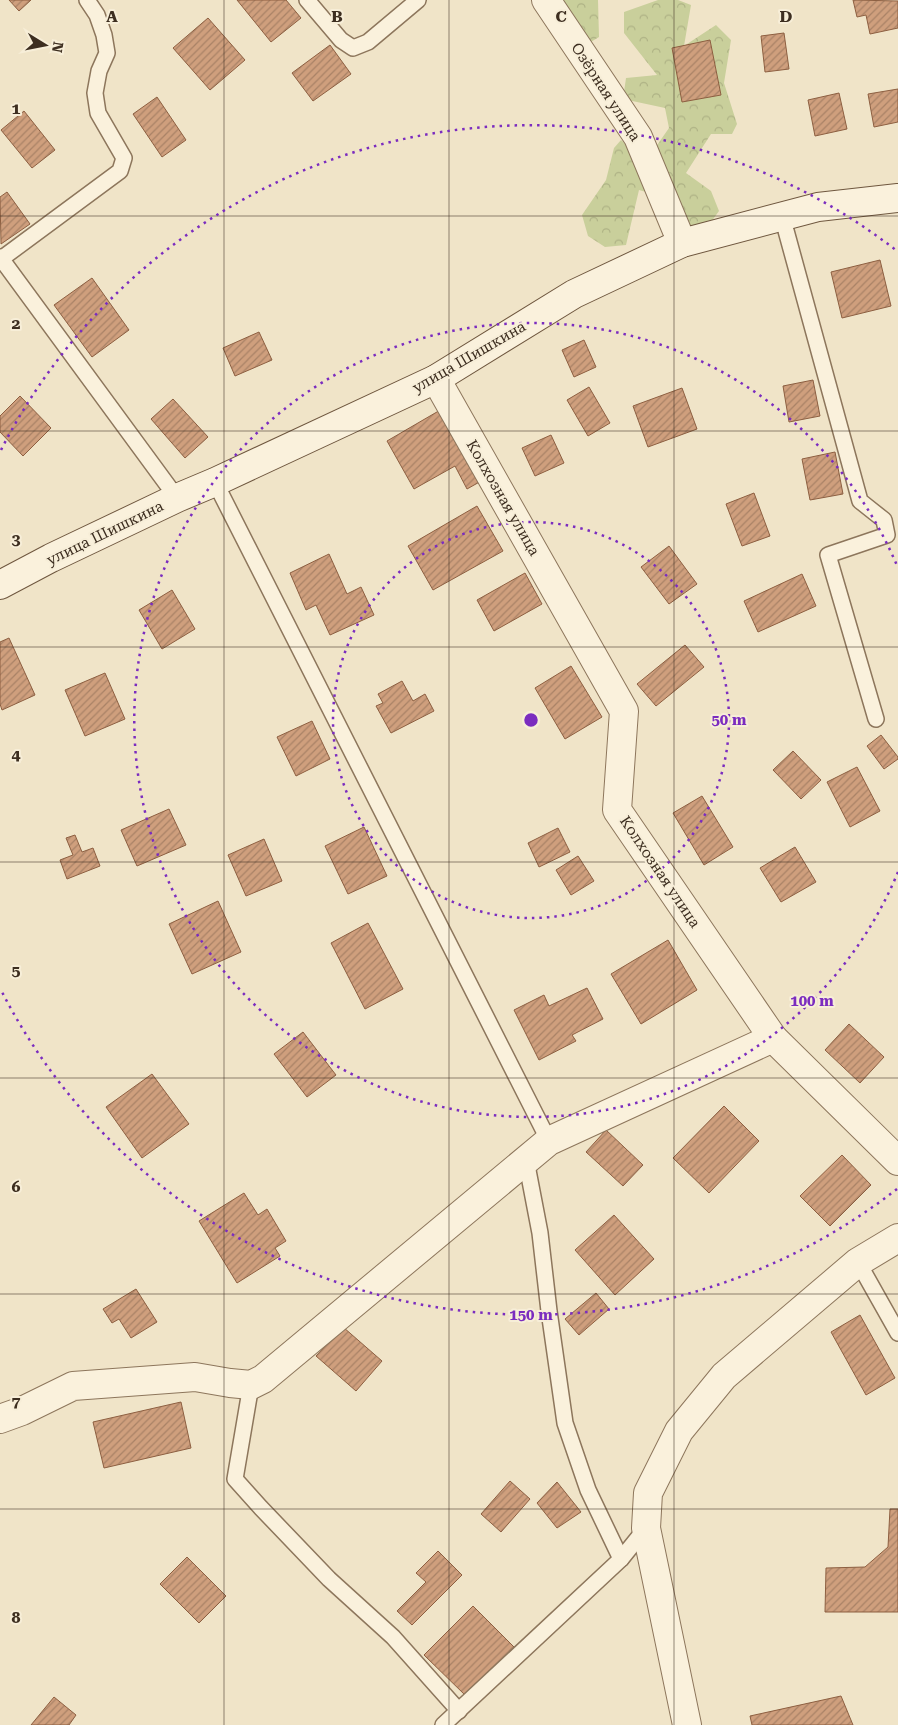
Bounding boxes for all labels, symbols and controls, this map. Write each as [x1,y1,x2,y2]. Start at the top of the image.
text: A [106,7,118,26]
text: B [331,7,343,26]
text: C [555,7,567,26]
text: D [780,7,793,26]
north arrow [20,20,70,70]
street label: Озёрная улица [567,39,645,145]
text: N [49,41,67,54]
text: 1 [12,99,21,118]
text: 2 [12,314,21,333]
street label: улица Шишкина [409,317,529,397]
street label: Колхозная улица [462,437,544,559]
street label: улица Шишкина [44,497,166,569]
text: 3 [12,530,21,549]
centre of rings [522,711,540,729]
text: 50 m [711,711,747,729]
text: 4 [12,745,21,764]
street label: Колхозная улица [616,813,704,931]
text: 5 [12,961,21,980]
text: 100 m [790,992,834,1010]
text: 6 [12,1177,21,1196]
text: 150 m [509,1306,553,1324]
text: 7 [12,1392,21,1411]
text: 8 [12,1608,21,1627]

